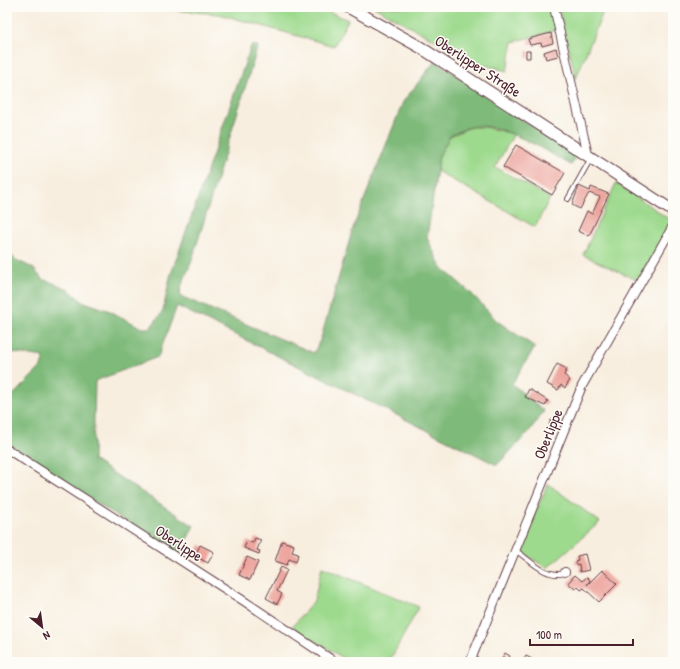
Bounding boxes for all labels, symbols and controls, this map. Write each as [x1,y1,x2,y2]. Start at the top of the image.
street label: Oberlipper Straße [431,30,525,102]
street label: Oberlippe [528,406,568,462]
street label: Oberlippe [151,520,207,566]
north arrow [22,607,62,647]
scale bar [530,621,633,647]
text: 100 m [536,626,562,643]
text: N [41,628,53,643]

